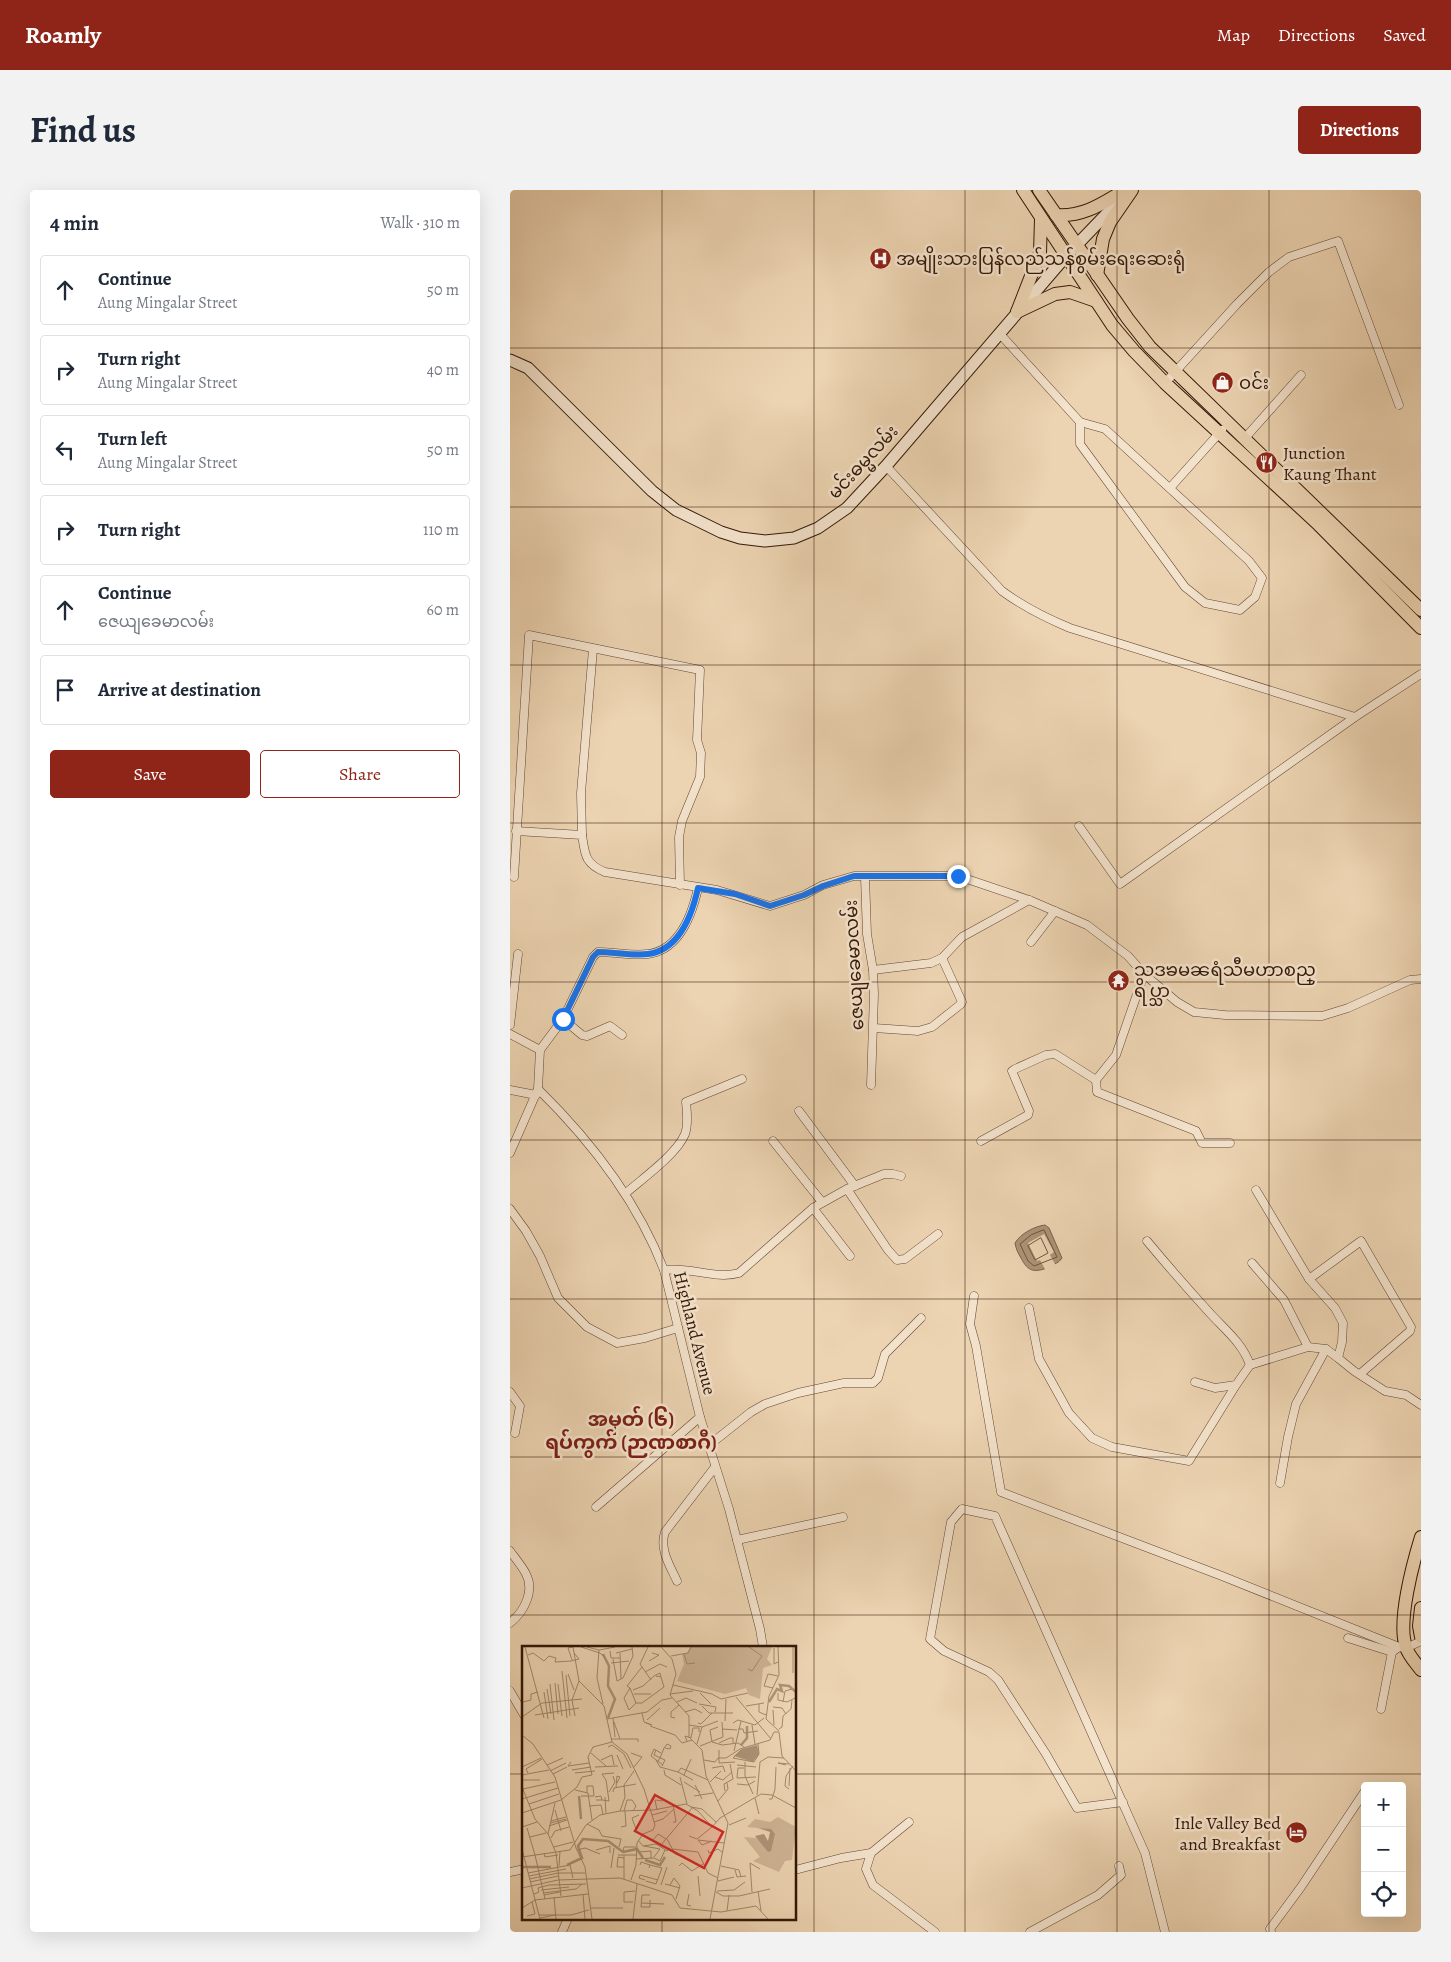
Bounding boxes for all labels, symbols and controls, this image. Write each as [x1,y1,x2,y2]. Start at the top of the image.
text: Roamly [25,19,101,51]
text: Map [1217,23,1250,47]
text: Directions [1278,23,1355,47]
text: Saved [1383,23,1426,47]
text: Find us [30,106,136,154]
button: Directions [1298,106,1421,154]
text: 4 min [50,209,99,237]
text: Walk · 310 m [380,212,460,234]
place label: အမျိုးသားပြန်လည်သန်စွမ်းရေးဆေးရုံ [896,245,1185,274]
hospital icon: အမျိုးသားပြန်လည်သန်စွမ်းရေးဆေးရုံ [868,247,892,271]
text: Continue [98,266,172,292]
icon: ahead [51,276,79,304]
text: 50 m [427,279,459,301]
text: Aung Mingalar Street [98,292,238,314]
text: Turn right [98,346,180,372]
icon: right [51,356,79,384]
text: 40 m [427,359,459,381]
place label: ဝင်း [1239,370,1269,395]
shop icon: ဝင်း [1211,371,1235,395]
text: Aung Mingalar Street [98,372,238,394]
street label: မင်းဓမ္မလမ်း [822,419,906,507]
text: Turn left [98,426,167,452]
icon: left [51,436,79,464]
text: 50 m [427,439,459,461]
place label: Junction Kaung Thant [1283,441,1377,486]
restaurant icon: Junction Kaung Thant [1255,451,1279,475]
text: Aung Mingalar Street [98,452,238,474]
icon: right [51,516,79,544]
text: Turn right [98,517,180,543]
text: 110 m [423,519,459,541]
text: Continue [98,580,172,606]
icon: ahead [51,596,79,624]
text: 60 m [427,599,459,621]
text: ဇေယျခေမာလမ်း [98,611,214,633]
icon: arrive [51,676,79,704]
text: Arrive at destination [98,677,261,703]
button: Save [50,750,250,798]
button: Share [260,750,460,798]
route end [947,865,970,888]
street label: ဇေယျခေမာလမ်း [838,899,872,1031]
place label: သဒၶမၼရံသီမဟာစည္ ရိပ္သာ [1134,956,1316,1006]
temple icon: သဒၶမၼရံသီမဟာစည္ ရိပ္သာ [1106,968,1130,992]
route start [552,1008,575,1031]
street label: Highland Avenue [668,1269,722,1397]
district label: အမှတ် (၆) ရပ်ကွက် (ဉာဏစာဂီ) [545,1406,717,1458]
inset map [522,1646,796,1920]
map controls [1361,1782,1406,1917]
button: + [1361,1782,1406,1827]
place label: Inle Valley Bed and Breakfast [1174,1811,1281,1856]
hotel icon: Inle Valley Bed and Breakfast [1285,1821,1309,1845]
button: − [1361,1827,1406,1872]
button: locate [1361,1872,1406,1917]

